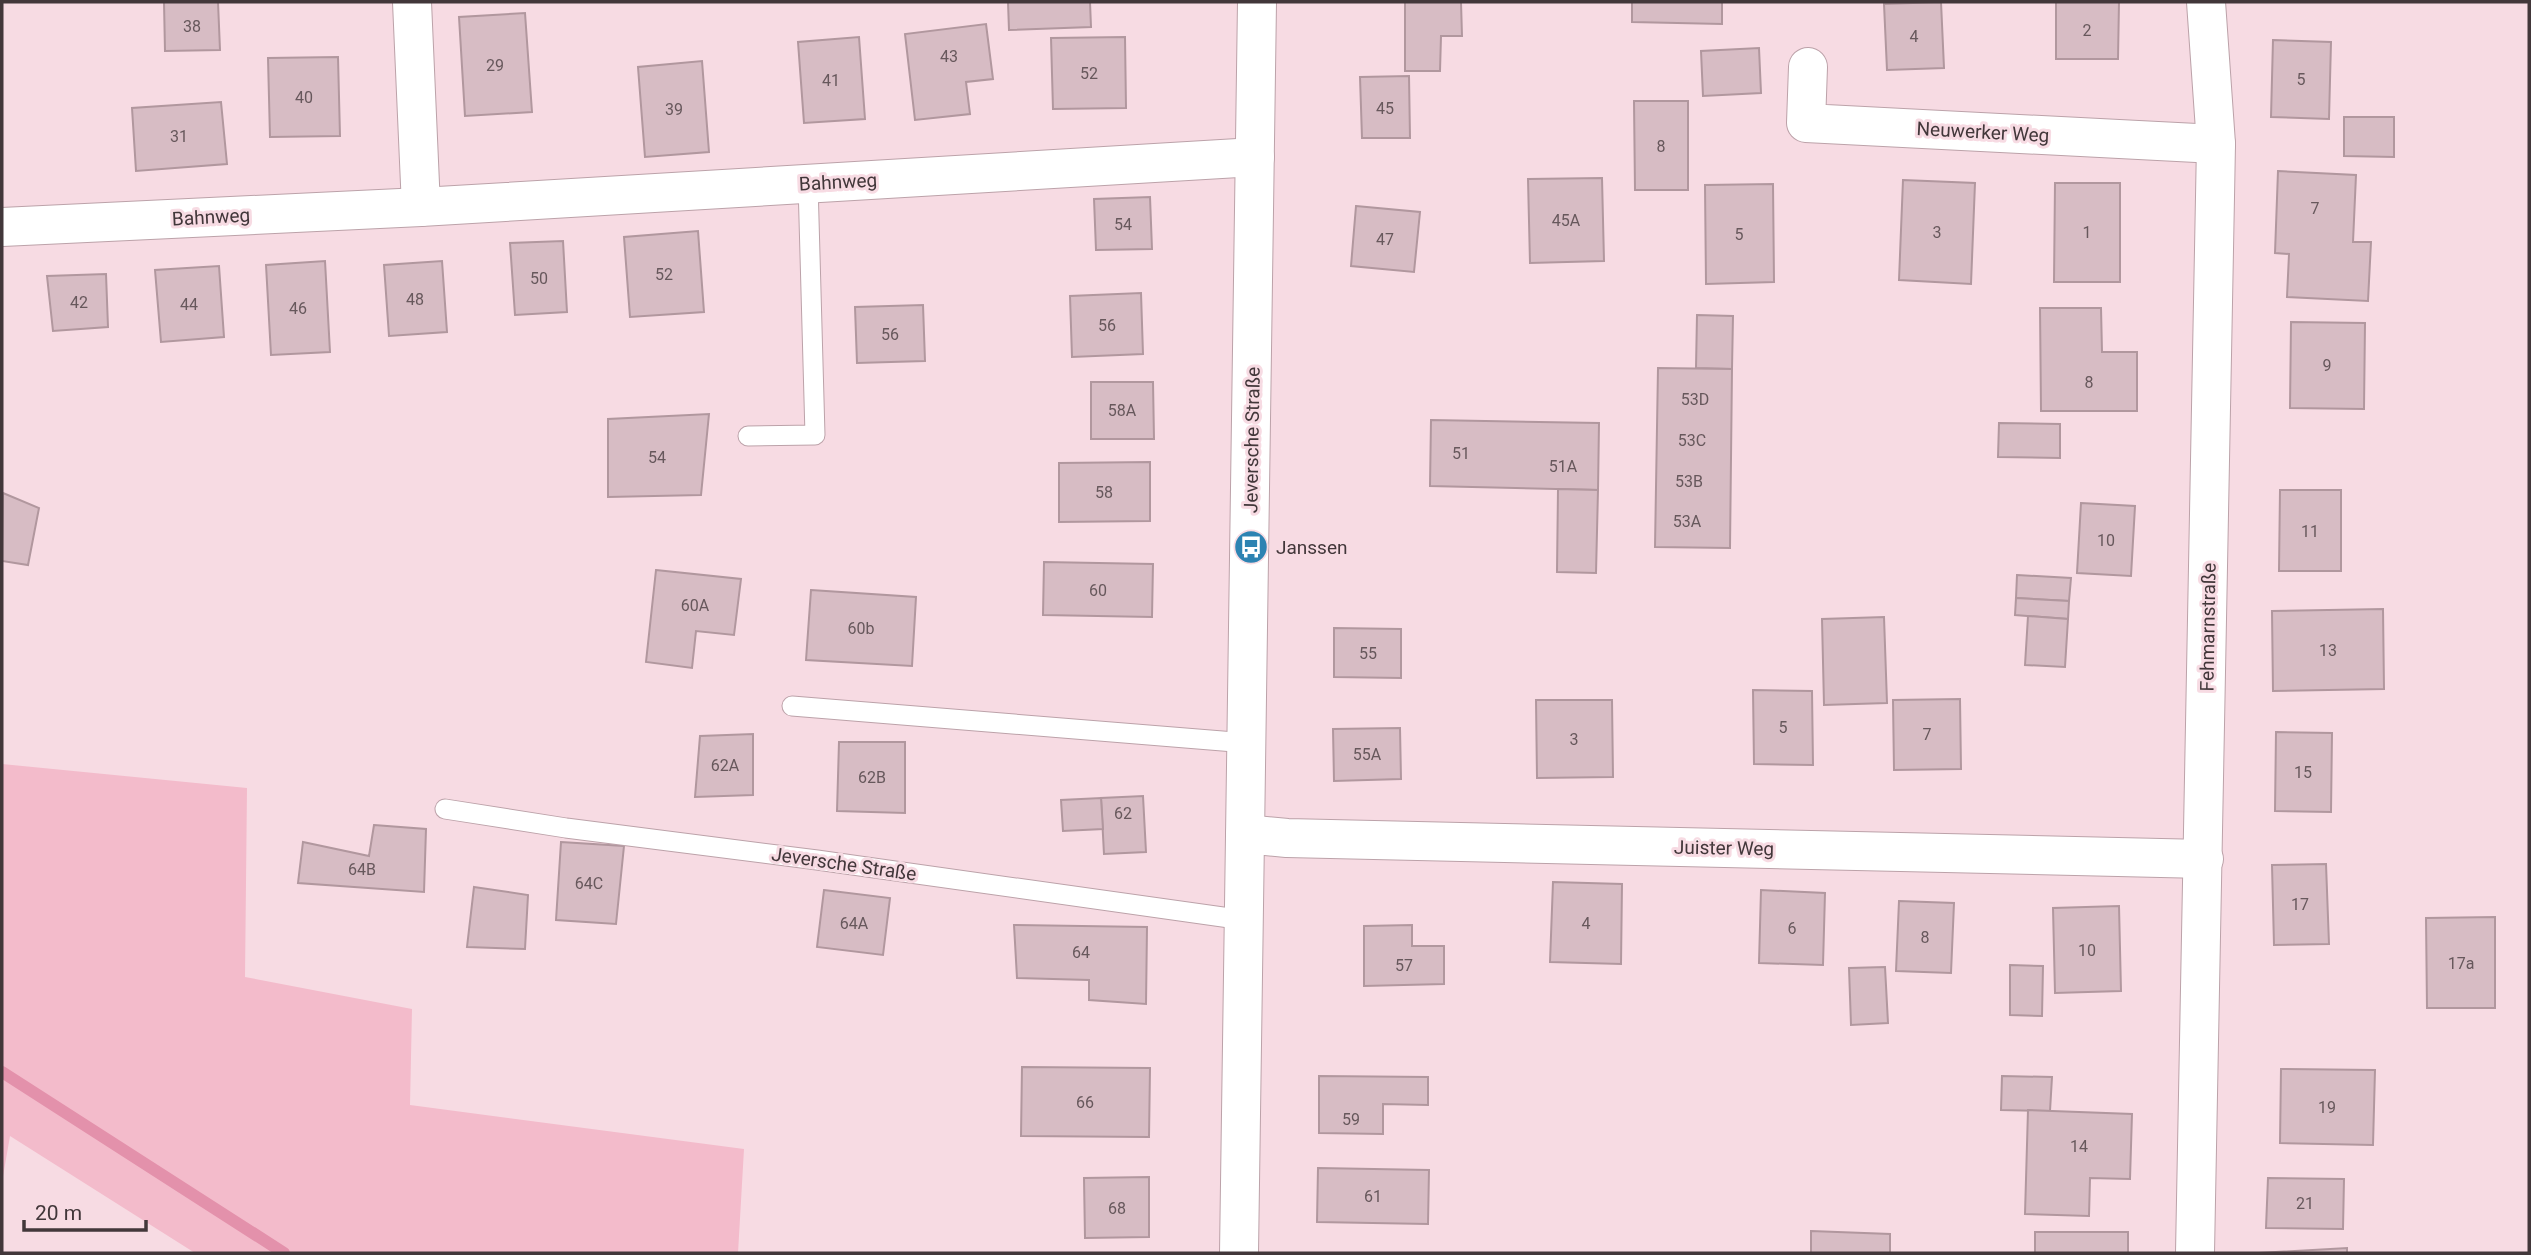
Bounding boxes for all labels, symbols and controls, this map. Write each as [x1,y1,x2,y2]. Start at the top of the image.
house number: 38 [183,17,201,36]
house number: 2 [2083,21,2092,40]
house number: 4 [1910,27,1919,46]
house number: 43 [940,47,958,66]
house number: 29 [486,56,504,75]
house number: 52 [1080,64,1098,83]
house number: 5 [2297,70,2306,89]
house number: 41 [822,71,840,90]
house number: 40 [295,88,313,107]
house number: 45 [1376,99,1394,118]
house number: 39 [665,100,683,119]
street label: Neuwerker Weg [1916,117,2050,147]
house number: 31 [170,127,188,146]
house number: 8 [1657,137,1666,156]
street label: Bahnweg [798,168,878,196]
house number: 7 [2311,199,2320,218]
street label: Bahnweg [171,203,251,231]
house number: 45A [1552,211,1581,230]
house number: 54 [1114,215,1132,234]
house number: 3 [1933,223,1942,242]
house number: 1 [2083,223,2092,242]
house number: 5 [1735,225,1744,244]
house number: 47 [1376,230,1394,249]
house number: 52 [655,265,673,284]
house number: 50 [530,269,548,288]
house number: 48 [406,290,424,309]
house number: 42 [70,293,88,312]
house number: 44 [180,295,198,314]
house number: 46 [289,299,307,318]
house number: 56 [1098,316,1116,335]
house number: 56 [881,325,899,344]
house number: 9 [2323,356,2332,375]
street label: Jeversche Straße [1239,367,1265,513]
house number: 8 [2085,373,2094,392]
house number: 53D [1681,390,1709,409]
house number: 58A [1108,401,1137,420]
house number: 53C [1678,431,1706,450]
house number: 51 [1452,444,1470,463]
house number: 54 [648,448,666,467]
house number: 51A [1549,457,1578,476]
house number: 53B [1675,472,1703,491]
house number: 58 [1095,483,1113,502]
house number: 53A [1673,512,1702,531]
house number: 11 [2301,522,2319,541]
bus stop icon: Janssen [1232,528,1270,566]
house number: 10 [2097,531,2115,550]
place label: Janssen [1276,536,1348,559]
street label: Fehmarnstraße [2195,563,2221,691]
house number: 60 [1089,581,1107,600]
house number: 60A [681,596,710,615]
house number: 60b [848,619,875,638]
house number: 13 [2319,641,2337,660]
house number: 55 [1359,644,1377,663]
house number: 5 [1779,718,1788,737]
house number: 7 [1923,725,1932,744]
house number: 3 [1570,730,1579,749]
house number: 55A [1353,745,1382,764]
house number: 62A [711,756,740,775]
house number: 15 [2294,763,2312,782]
house number: 62B [858,768,886,787]
house number: 62 [1114,804,1132,823]
street label: Juister Weg [1674,836,1774,860]
street label: Jeversche Straße [770,842,918,886]
house number: 64B [348,860,376,879]
house number: 64C [575,874,603,893]
house number: 17 [2291,895,2309,914]
house number: 64A [840,914,869,933]
house number: 4 [1582,914,1591,933]
house number: 6 [1788,919,1797,938]
house number: 8 [1921,928,1930,947]
house number: 10 [2078,941,2096,960]
house number: 64 [1072,943,1090,962]
house number: 17a [2448,954,2474,973]
house number: 57 [1395,956,1413,975]
house number: 66 [1076,1093,1094,1112]
house number: 19 [2318,1098,2336,1117]
house number: 59 [1342,1110,1360,1129]
house number: 14 [2070,1137,2088,1156]
house number: 61 [1364,1187,1382,1206]
scale bar [24,1188,147,1232]
house number: 21 [2296,1194,2314,1213]
house number: 68 [1108,1199,1126,1218]
text: 20 m [35,1201,82,1225]

